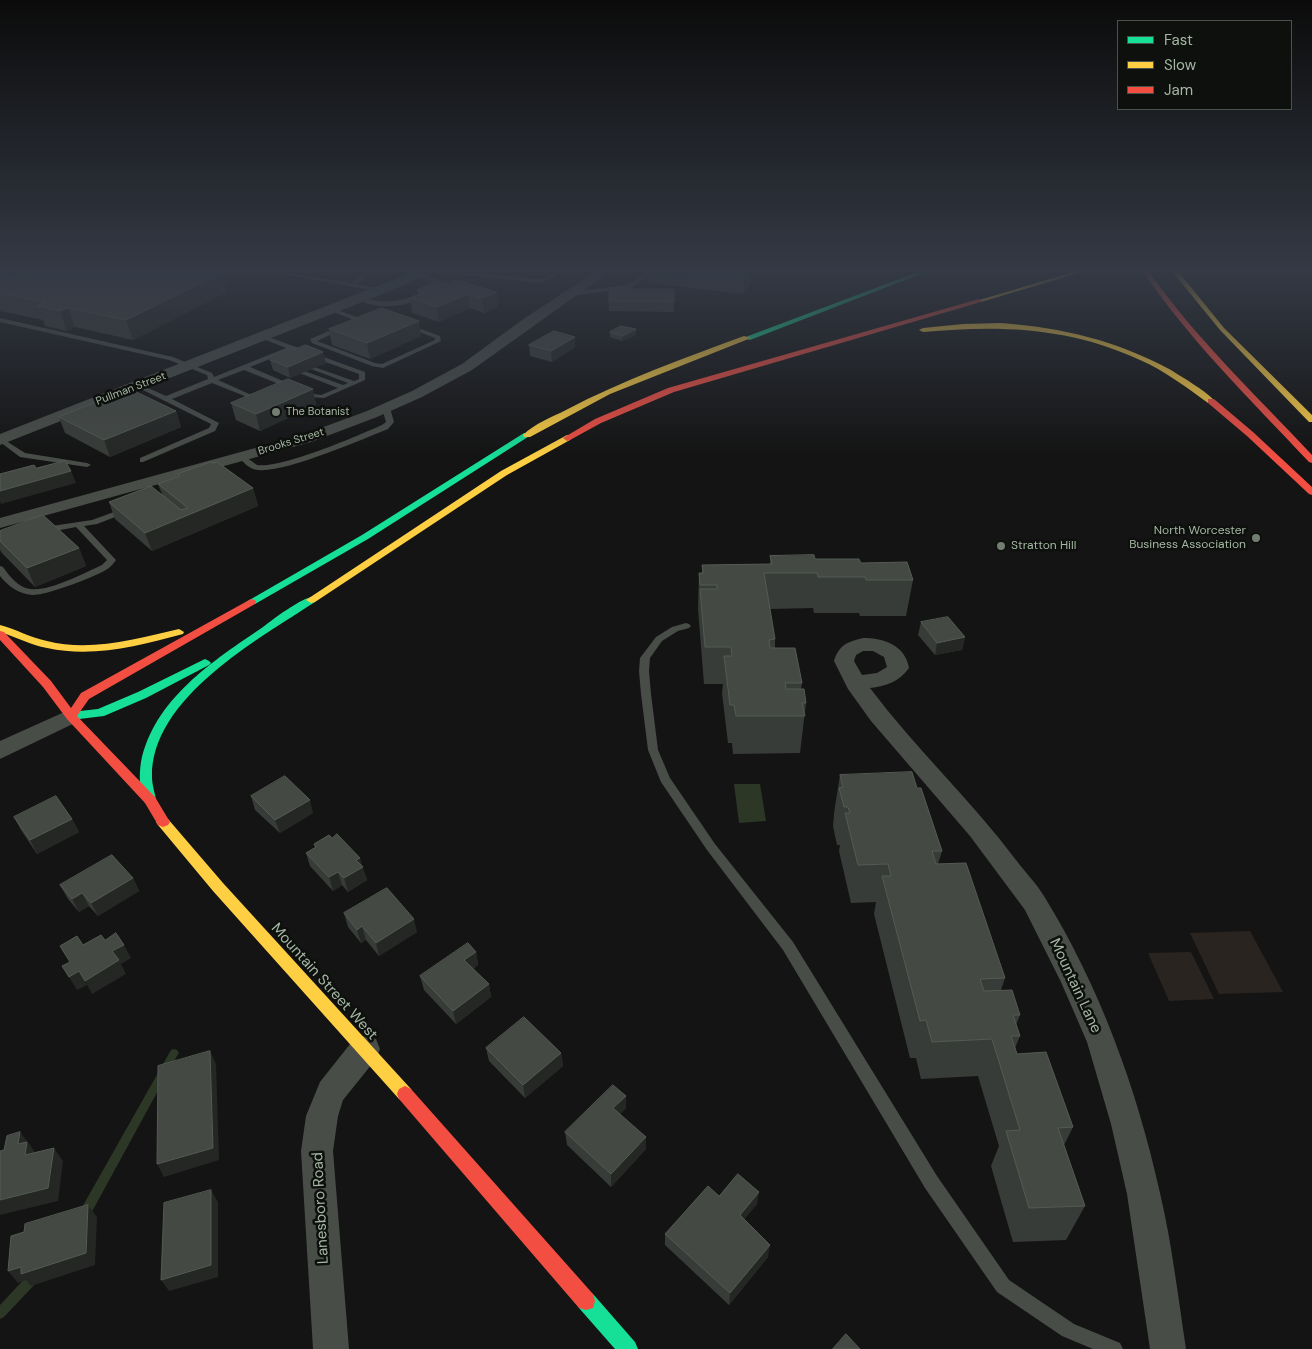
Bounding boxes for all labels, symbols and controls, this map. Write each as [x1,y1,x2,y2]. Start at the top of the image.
legend [1117,20,1292,110]
text: Fast [1164,30,1193,50]
text: Slow [1164,55,1196,75]
text: Jam [1164,80,1193,100]
street label: Pullman Street [94,370,168,408]
place label: The Botanist [286,405,349,419]
marker: The Botanist [270,406,282,418]
street label: Brooks Street [256,426,326,458]
place label: North Worcester Business Association [1129,524,1246,552]
marker: North Worcester Business Association [1250,532,1262,544]
place label: Stratton Hill [1011,539,1076,553]
marker: Stratton Hill [995,540,1007,552]
street label: Mountain Street West [267,920,381,1044]
street label: Mountain Lane [1045,936,1105,1036]
street label: Lanesboro Road [309,1152,333,1264]

